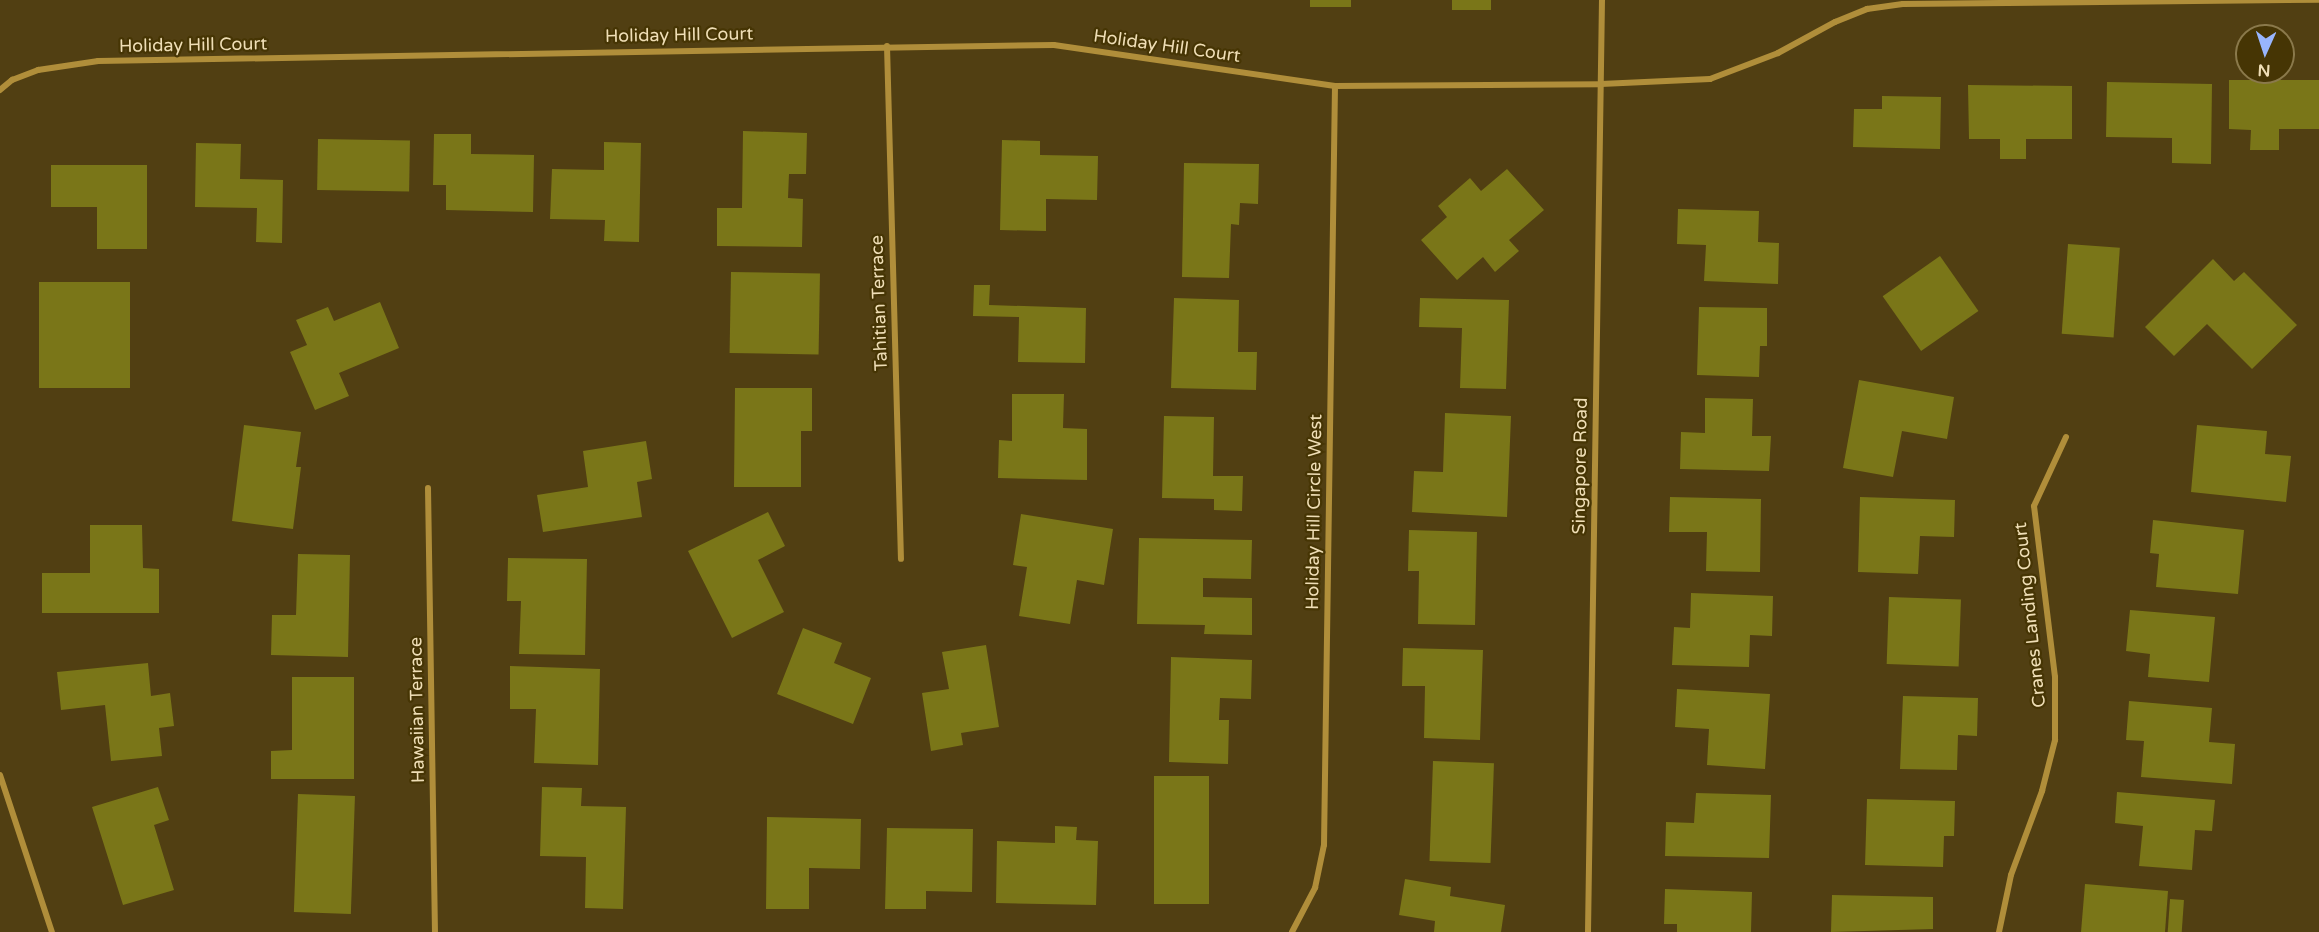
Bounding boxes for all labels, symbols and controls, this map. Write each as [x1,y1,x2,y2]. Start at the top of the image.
street label: Holiday Hill Court [605,23,753,47]
north arrow [2235,24,2295,84]
street label: Holiday Hill Court [1092,25,1242,67]
street label: Holiday Hill Court [119,33,267,57]
text: N [2257,60,2271,80]
street label: Tahitian Terrace [866,235,892,371]
street label: Singapore Road [1568,397,1592,535]
street label: Holiday Hill Circle West [1301,414,1327,610]
street label: Cranes Landing Court [2010,521,2050,709]
street label: Hawaiian Terrace [405,637,429,783]

